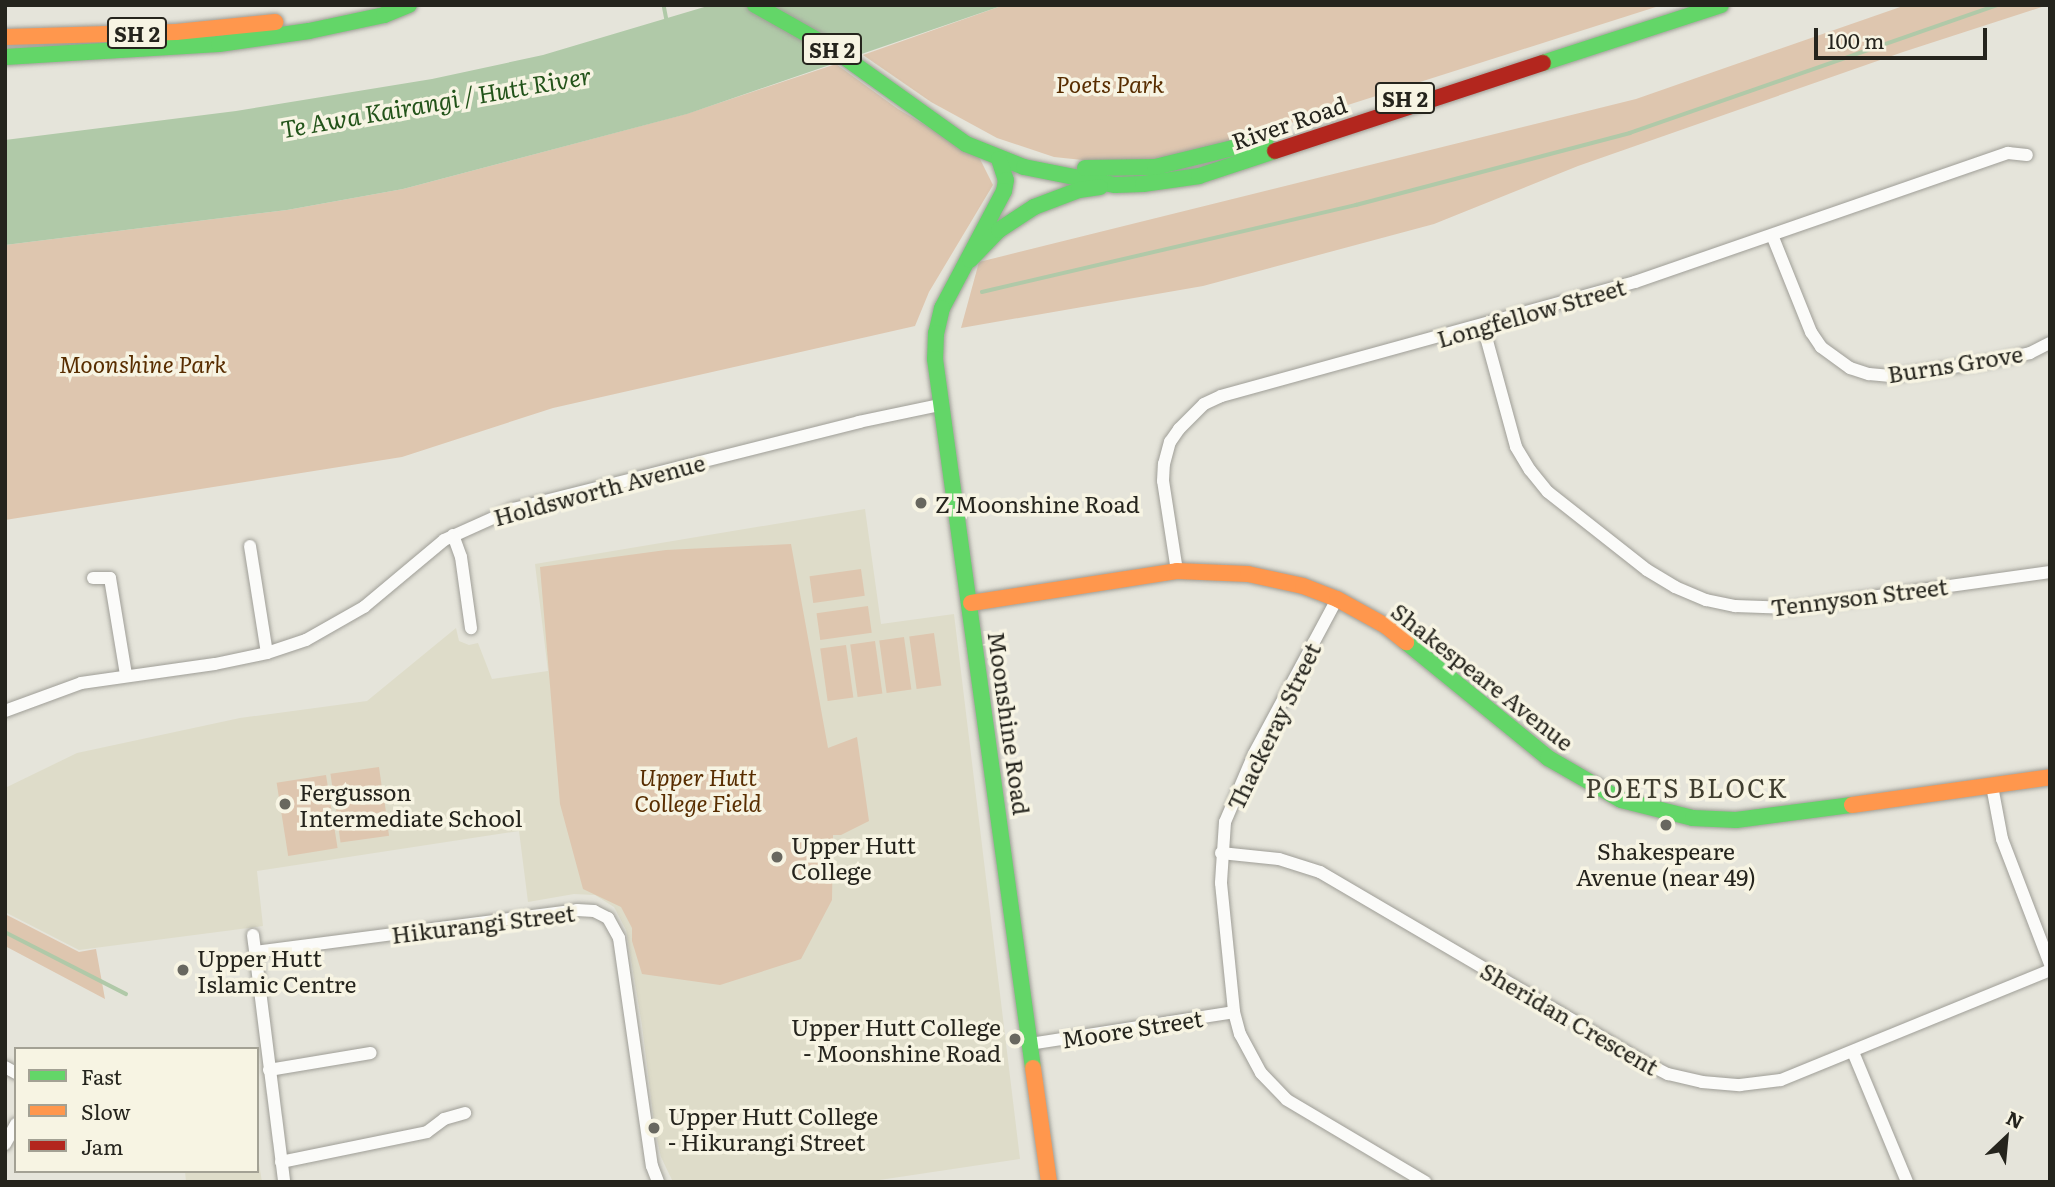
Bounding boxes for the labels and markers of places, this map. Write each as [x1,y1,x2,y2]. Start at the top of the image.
place label: Z Moonshine Road [935,489,1140,517]
marker: Z Moonshine Road [913,495,929,511]
place label: Fergusson Intermediate School [299,777,522,831]
marker: Fergusson Intermediate School [277,796,293,812]
marker: Shakespeare Avenue (near 49) [1658,817,1674,833]
place label: Upper Hutt College [791,830,916,884]
place label: Shakespeare Avenue (near 49) [1576,836,1756,890]
marker: Upper Hutt College [769,849,785,865]
place label: Upper Hutt Islamic Centre [197,943,356,997]
marker: Upper Hutt Islamic Centre [175,962,191,978]
place label: Upper Hutt College - Moonshine Road [791,1012,1001,1066]
marker: Upper Hutt College - Moonshine Road [1007,1031,1023,1047]
place label: Upper Hutt College - Hikurangi Street [668,1101,878,1155]
marker: Upper Hutt College - Hikurangi Street [646,1120,662,1136]

